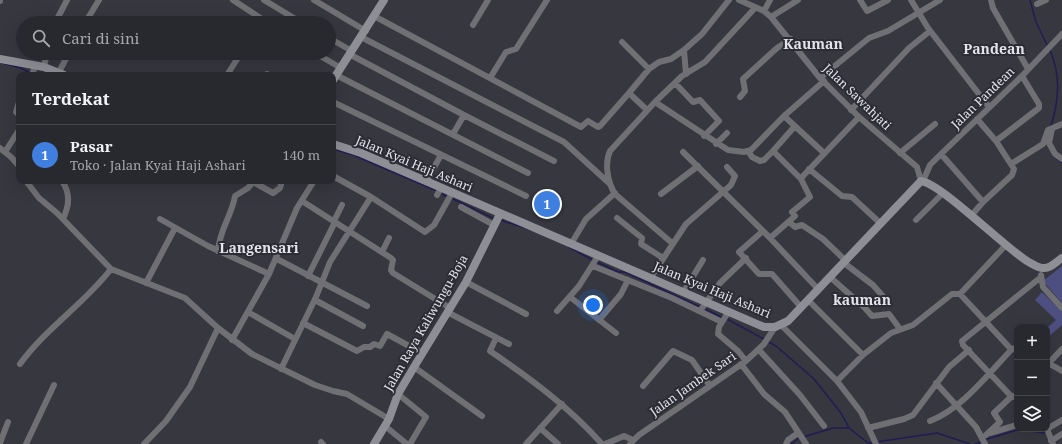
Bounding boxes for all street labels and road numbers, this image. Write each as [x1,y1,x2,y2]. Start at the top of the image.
street label: Jalan Sawahjati [819,59,895,134]
street label: Jalan Pandean [946,63,1018,133]
street label: Jalan Kyai Haji Ashari [352,131,475,196]
street label: Jalan Raya Kaliwungu-Boja [379,251,472,395]
street label: Jalan Kyai Haji Ashari [650,257,773,322]
street label: Jalan Jambek Sari [645,347,739,420]

